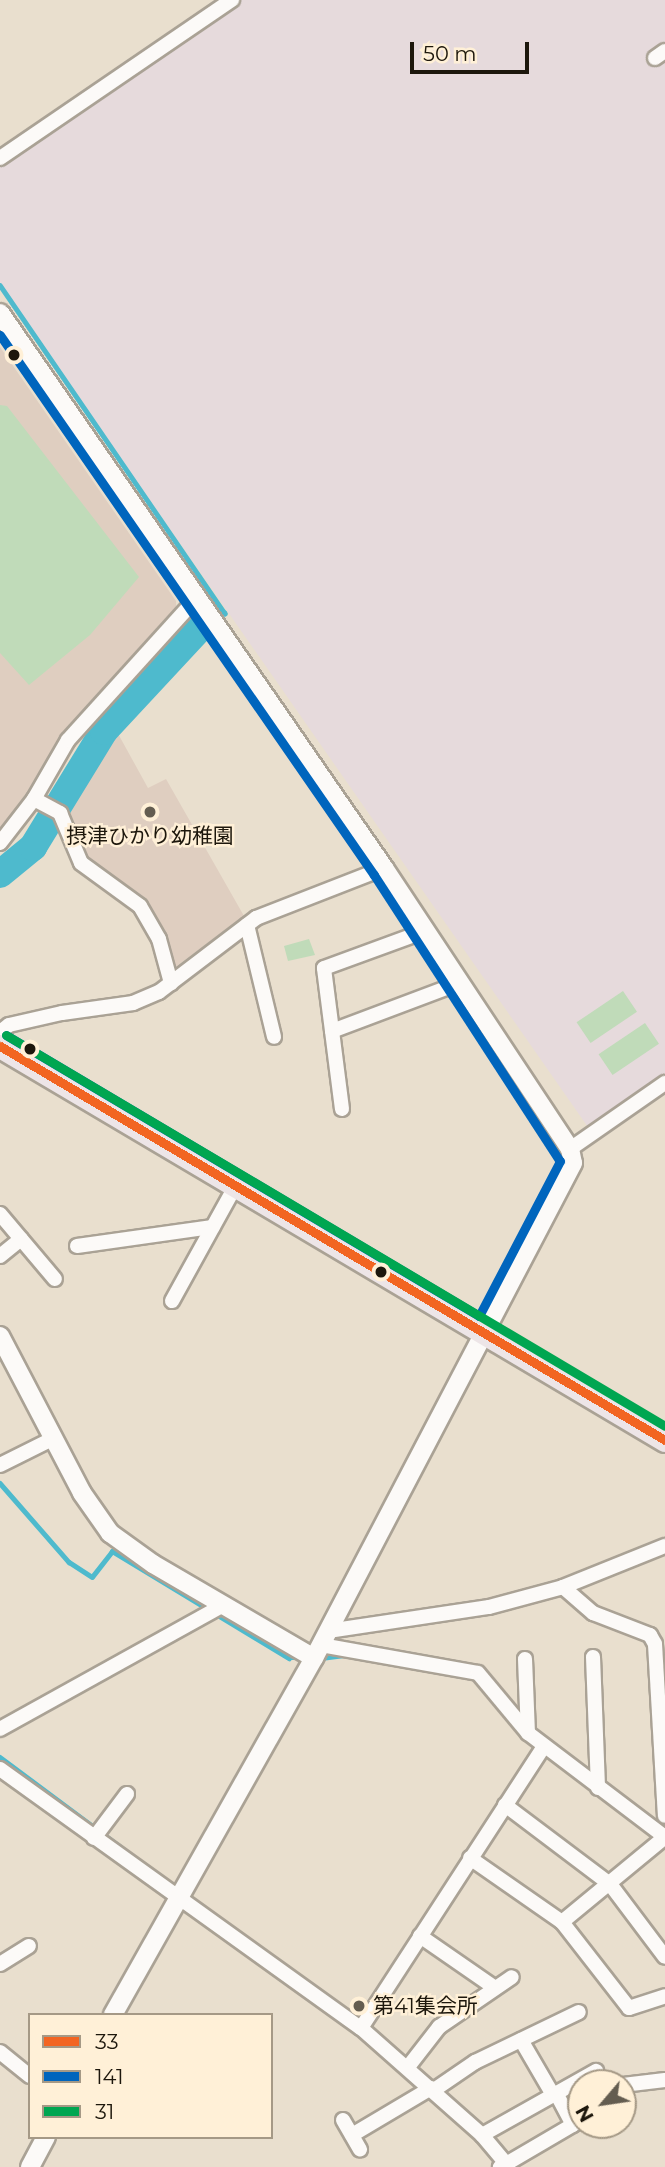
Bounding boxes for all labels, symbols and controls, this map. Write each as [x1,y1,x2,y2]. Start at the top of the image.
scale bar [413,28,532,72]
text: 50 m [423,41,477,66]
unlabelled marker [7,348,21,362]
marker: 摂津ひかり幼稚園 [142,804,158,820]
place label: 摂津ひかり幼稚園 [66,823,234,849]
unlabelled marker [23,1042,37,1056]
unlabelled marker [374,1265,388,1279]
place label: 第41集会所 [373,1993,478,2019]
marker: 第41集会所 [351,1998,367,2014]
legend [28,2013,273,2139]
text: 33 [95,2029,119,2054]
text: 141 [95,2064,124,2089]
north arrow [567,2069,637,2139]
text: 31 [95,2099,114,2124]
text: N [571,2101,599,2126]

